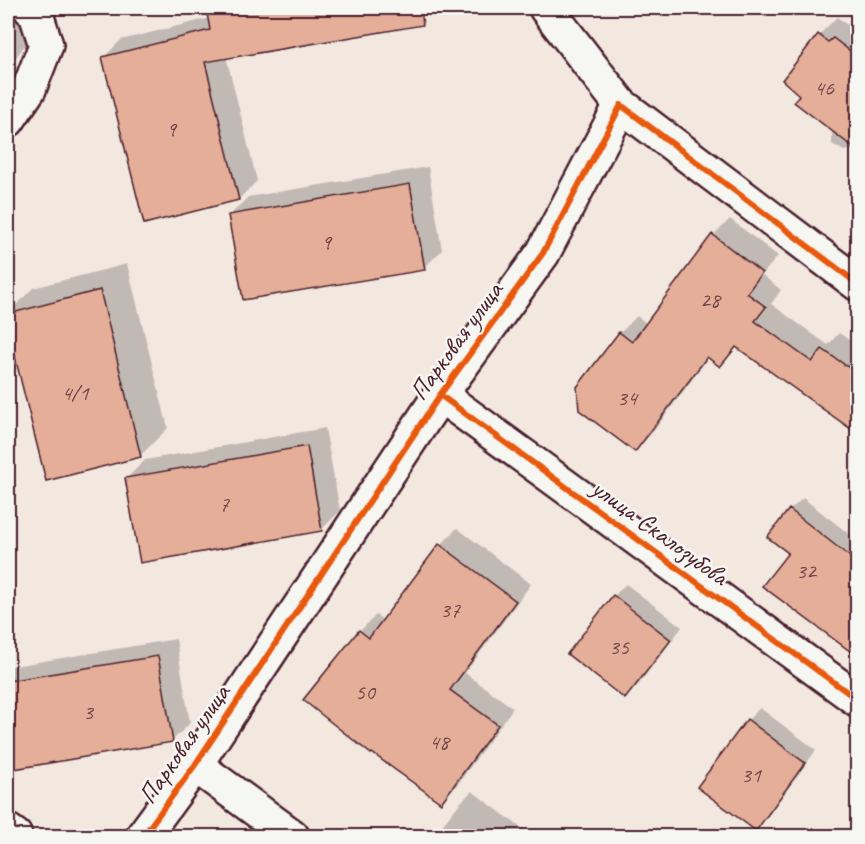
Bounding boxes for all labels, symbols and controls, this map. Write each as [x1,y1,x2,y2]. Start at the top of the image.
house number: 46 [814,74,835,102]
house number: 9 [166,115,178,143]
house number: 9 [321,228,333,256]
street label: Парковая улица [402,274,511,407]
house number: 28 [700,286,722,314]
house number: 4/1 [61,379,90,407]
house number: 34 [617,384,639,412]
street label: улица Скалозубова [584,470,736,593]
house number: 7 [219,490,230,518]
house number: 32 [796,557,818,585]
house number: 37 [440,596,461,624]
house number: 35 [609,633,630,661]
street label: Парковая улица [131,676,238,810]
house number: 50 [355,678,377,706]
house number: 3 [83,698,95,726]
house number: 48 [429,728,451,756]
house number: 31 [741,761,762,789]

